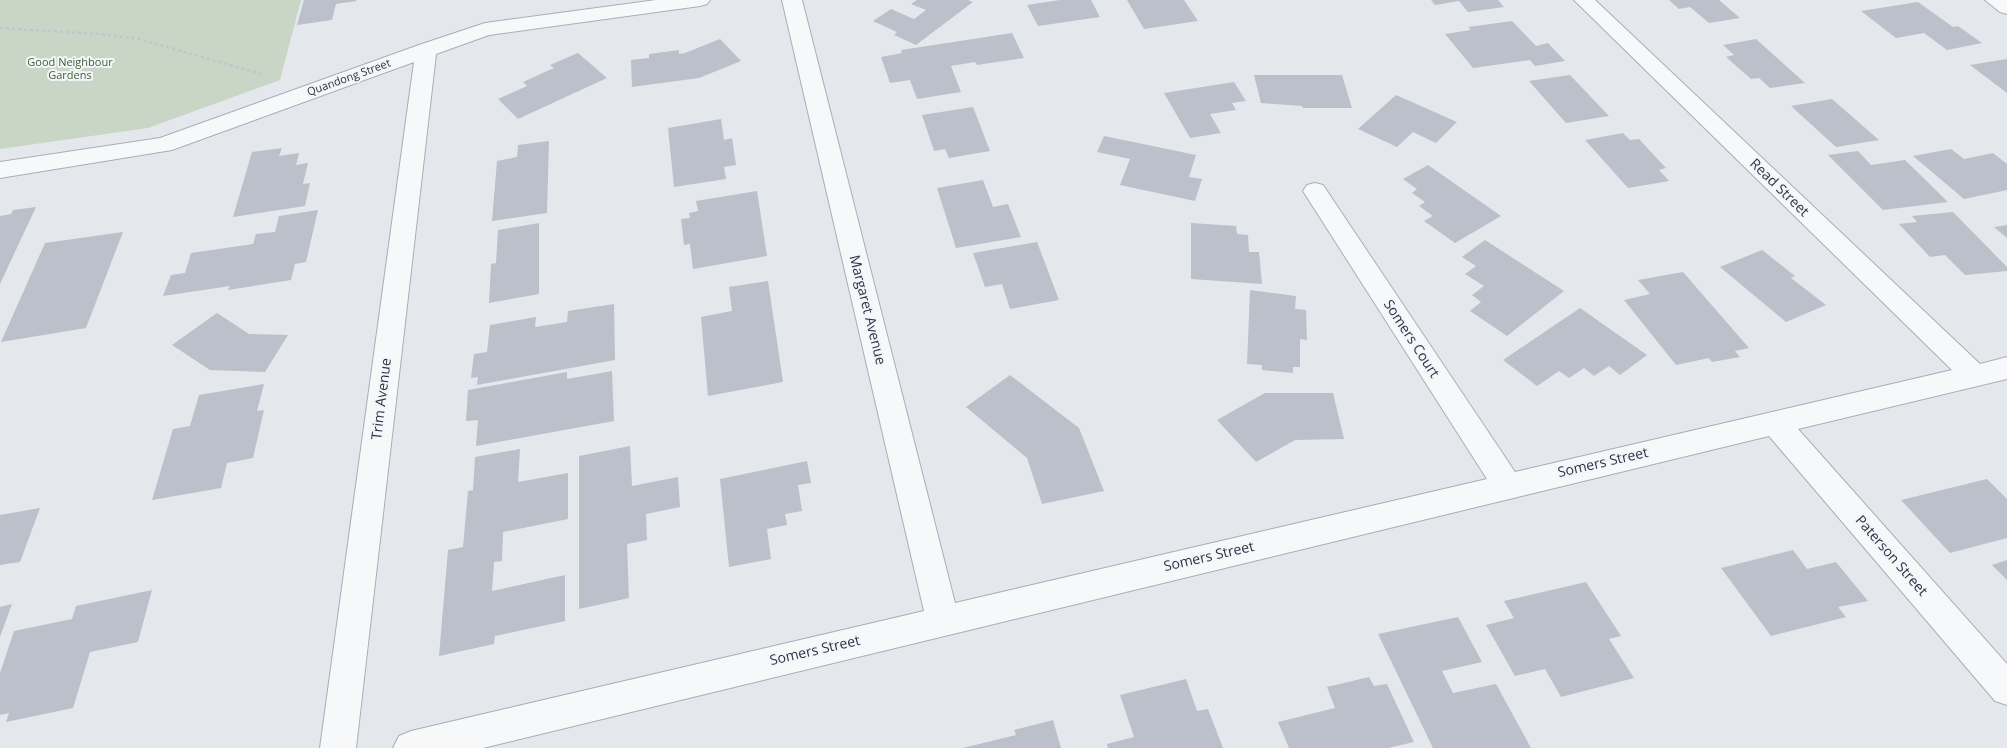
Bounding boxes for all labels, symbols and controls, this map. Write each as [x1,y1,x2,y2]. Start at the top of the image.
park label: Good Neighbour Gardens [27,56,113,82]
street label: Quandong Street [305,57,393,99]
street label: Read Street [1746,156,1812,220]
street label: Margaret Avenue [845,253,889,367]
street label: Somers Court [1380,297,1442,381]
street label: Trim Avenue [369,357,395,441]
street label: Somers Street [1556,444,1650,482]
street label: Paterson Street [1851,512,1931,600]
street label: Somers Street [1162,538,1256,576]
street label: Somers Street [768,632,862,670]

